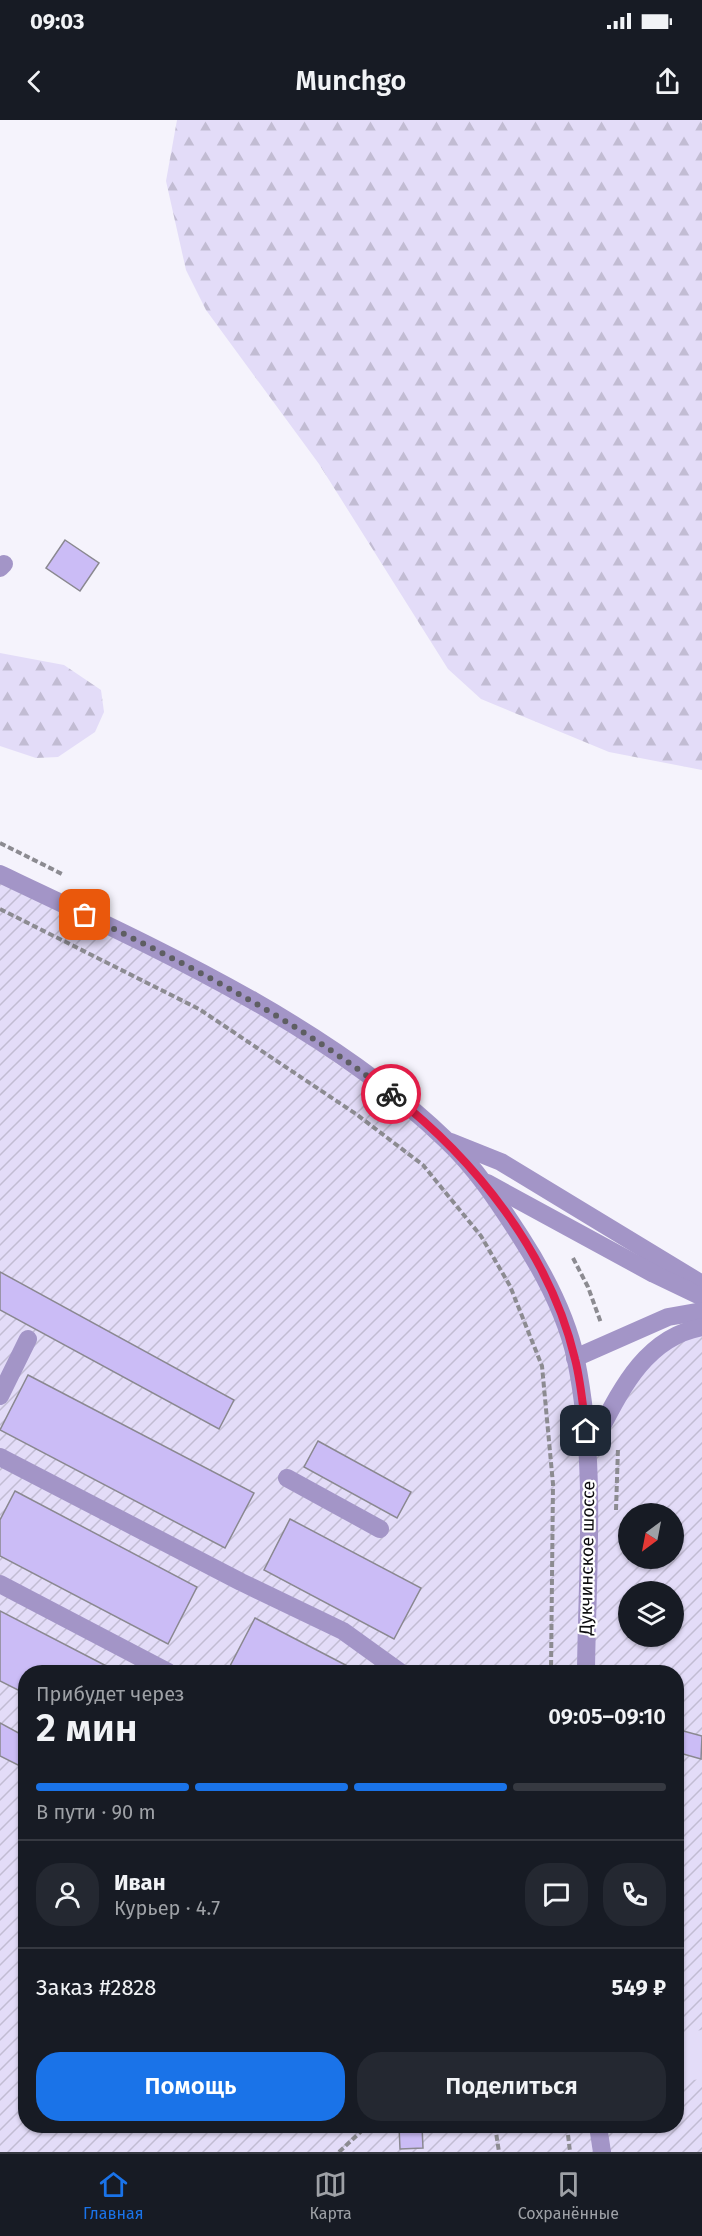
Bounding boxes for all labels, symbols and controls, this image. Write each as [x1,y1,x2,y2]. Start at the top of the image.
text: 09:03 [30,8,84,35]
icon: back [18,65,51,98]
text: Munchgo [296,65,406,97]
icon: share [651,65,684,98]
pin [59,889,110,940]
icon: bag [68,898,101,931]
courier [361,1064,421,1124]
icon: bike [375,1078,408,1111]
pin [560,1405,611,1456]
icon: home [569,1414,602,1447]
street label: Дукчинское шоссе [575,1481,599,1636]
north arrow [618,1503,684,1569]
map controls [618,1503,684,1647]
button: layers [618,1581,684,1647]
text: Прибудет через [36,1682,185,1706]
text: 09:05–09:10 [548,1703,666,1730]
text: 2 мин [36,1705,138,1751]
text: В пути · 90 m [36,1800,156,1824]
button: person [36,1863,99,1926]
button: chat [525,1863,588,1926]
button: phone [603,1863,666,1926]
text: Иван [114,1869,166,1896]
text: Курьер · 4.7 [114,1896,220,1920]
text: Заказ #2828 [36,1974,156,2001]
text: 549 ₽ [612,1974,666,2001]
button: Помощь [36,2052,345,2121]
button: Поделиться [357,2052,666,2121]
tab: Главная [83,2168,143,2223]
tab: Карта [309,2168,352,2223]
tab: Сохранённые [518,2168,619,2223]

